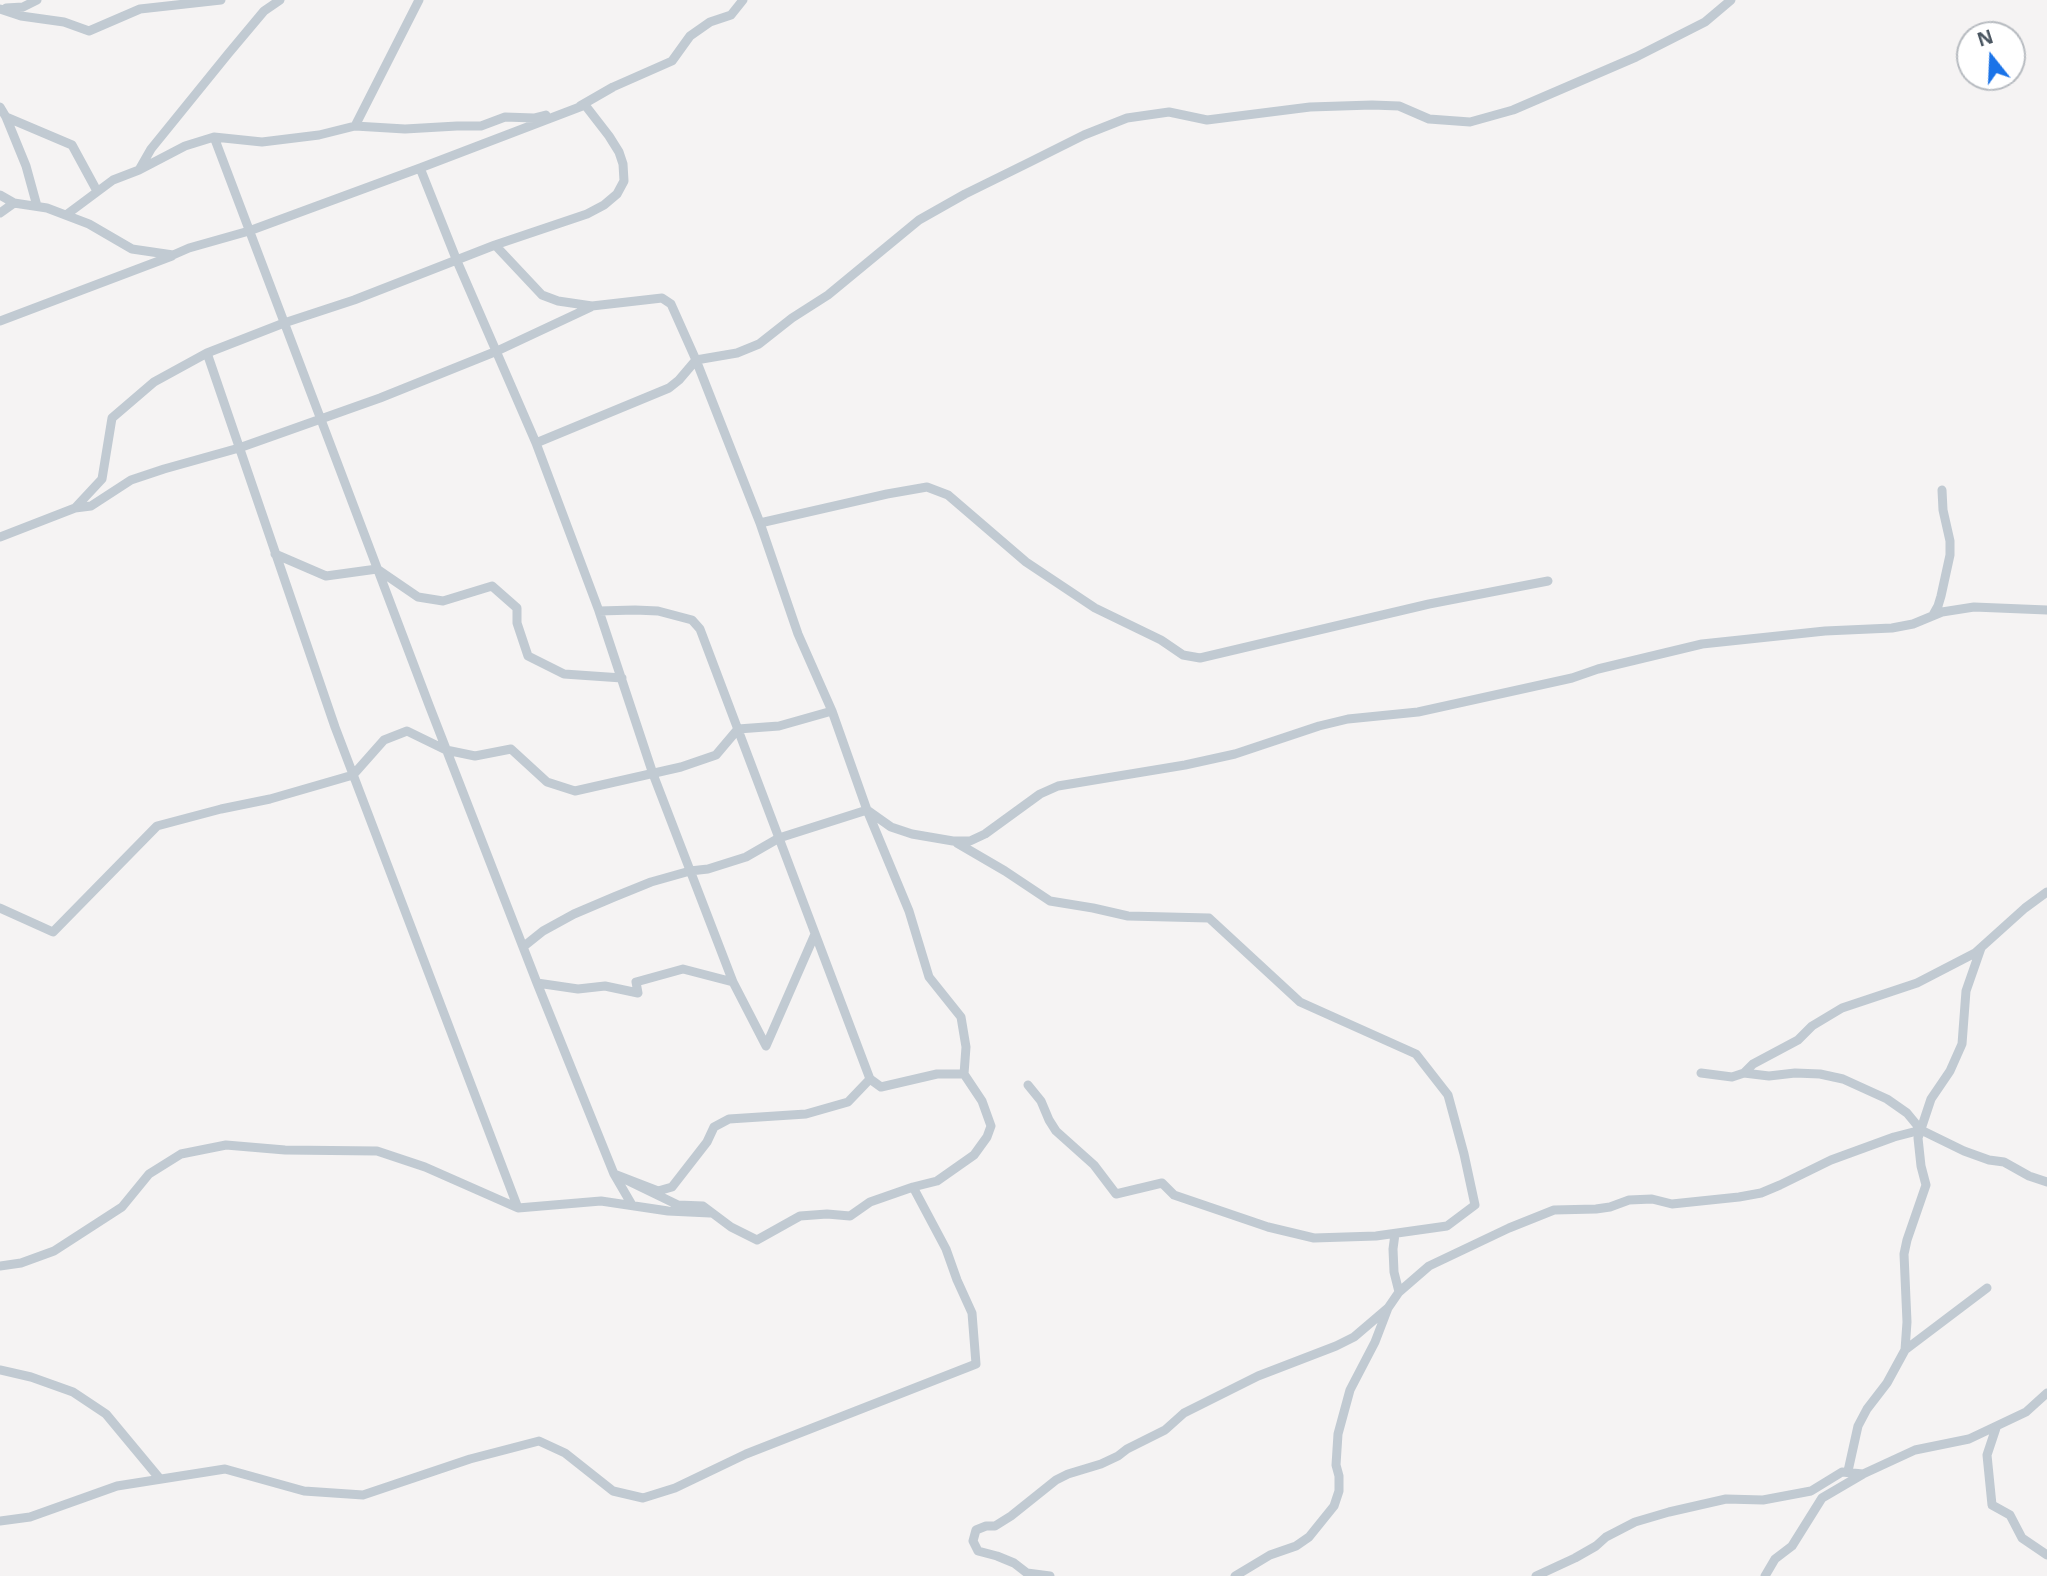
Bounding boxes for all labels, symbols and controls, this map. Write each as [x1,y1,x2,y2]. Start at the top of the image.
north arrow [1956,21,2026,91]
text: N [1974,23,1996,53]

